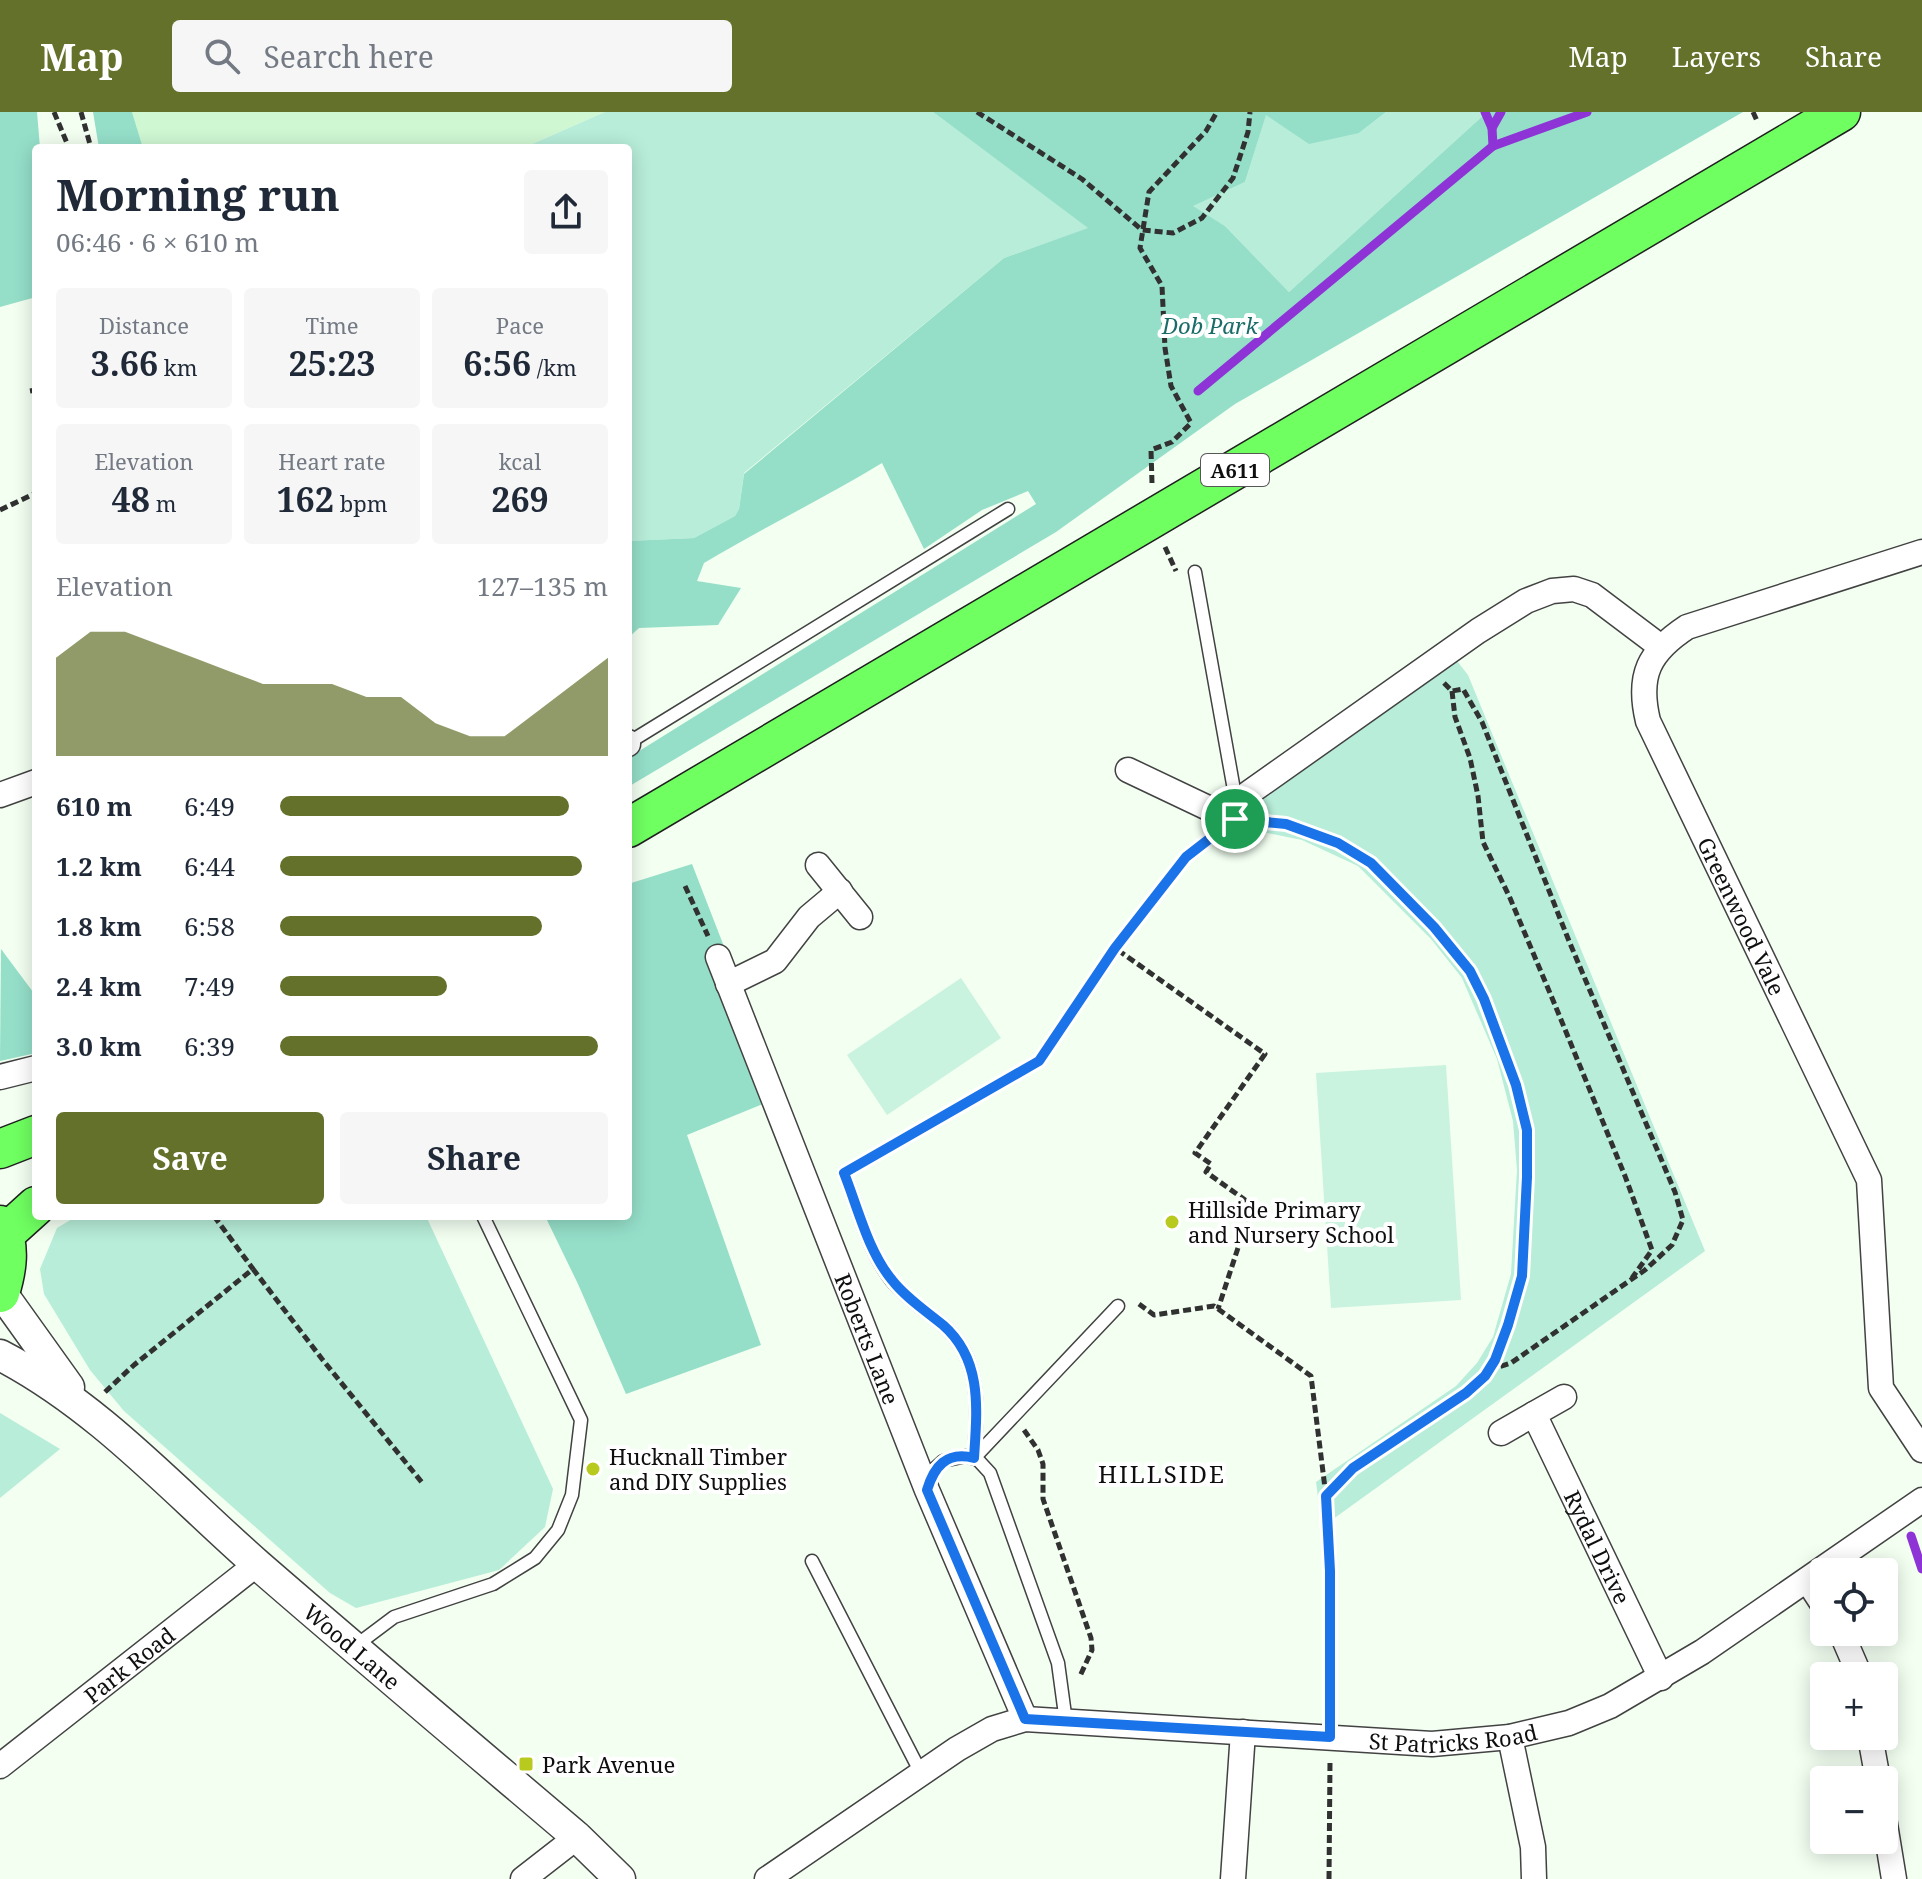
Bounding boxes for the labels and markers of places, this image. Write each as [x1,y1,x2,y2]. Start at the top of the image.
pin [1201,785,1269,853]
place label: Hillside Primary and Nursery School [1188,1194,1394,1249]
marker: Hillside Primary and Nursery School [1163,1213,1181,1231]
place label: Hucknall Timber and DIY Supplies [609,1441,788,1496]
marker: Hucknall Timber and DIY Supplies [584,1460,602,1478]
place label: Park Avenue [542,1749,675,1779]
marker: Park Avenue [517,1755,535,1773]

